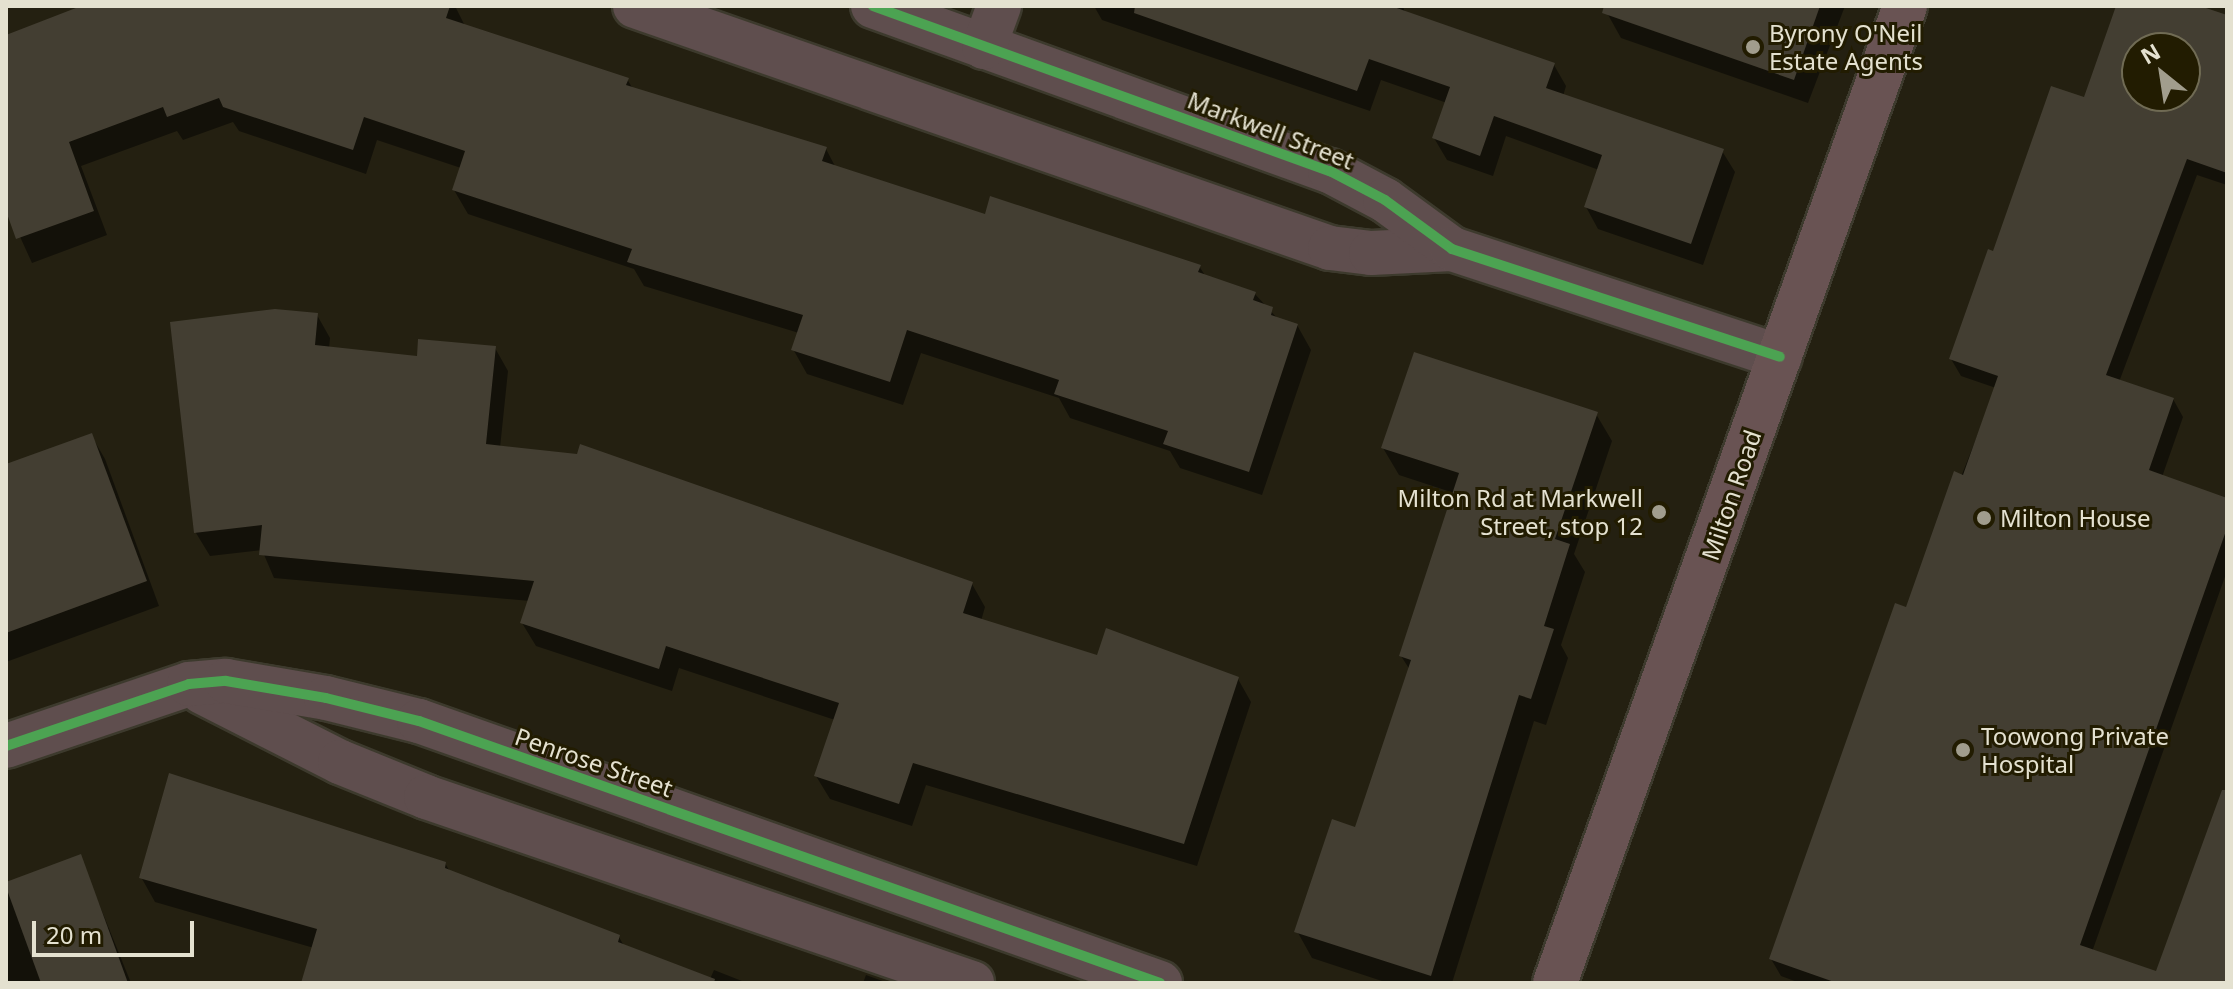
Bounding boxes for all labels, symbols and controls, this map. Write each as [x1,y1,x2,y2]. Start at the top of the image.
place label: Byrony O'Neil Estate Agents [1769,19,1923,75]
north arrow [2121,32,2201,112]
text: N [2135,35,2165,70]
marker: Byrony O'Neil Estate Agents [1744,38,1762,56]
street label: Markwell Street [1184,85,1358,175]
street label: Milton Road [1695,426,1767,564]
place label: Milton Rd at Markwell Street, stop 12 [1398,484,1643,540]
marker: Milton Rd at Markwell Street, stop 12 [1650,503,1668,521]
place label: Milton House [2000,504,2151,532]
marker: Milton House [1975,509,1993,527]
street label: Penrose Street [511,722,677,802]
place label: Toowong Private Hospital [1981,722,2169,778]
marker: Toowong Private Hospital [1952,739,1974,761]
scale bar [36,905,198,955]
text: 20 m [46,918,102,951]

